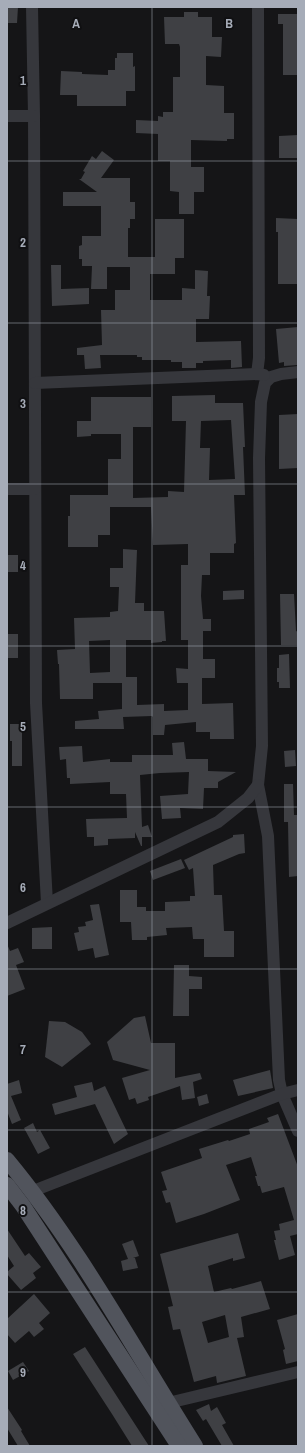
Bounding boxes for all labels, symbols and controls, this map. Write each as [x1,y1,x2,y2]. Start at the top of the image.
text: A [72,15,80,32]
text: B [225,15,233,32]
text: 1 [20,72,26,89]
text: 2 [20,234,26,251]
text: 3 [20,395,26,412]
text: 4 [20,557,26,574]
text: 5 [20,718,26,735]
text: 6 [20,879,26,896]
text: 7 [20,1041,26,1058]
text: 8 [20,1202,26,1219]
text: 9 [20,1364,26,1381]

